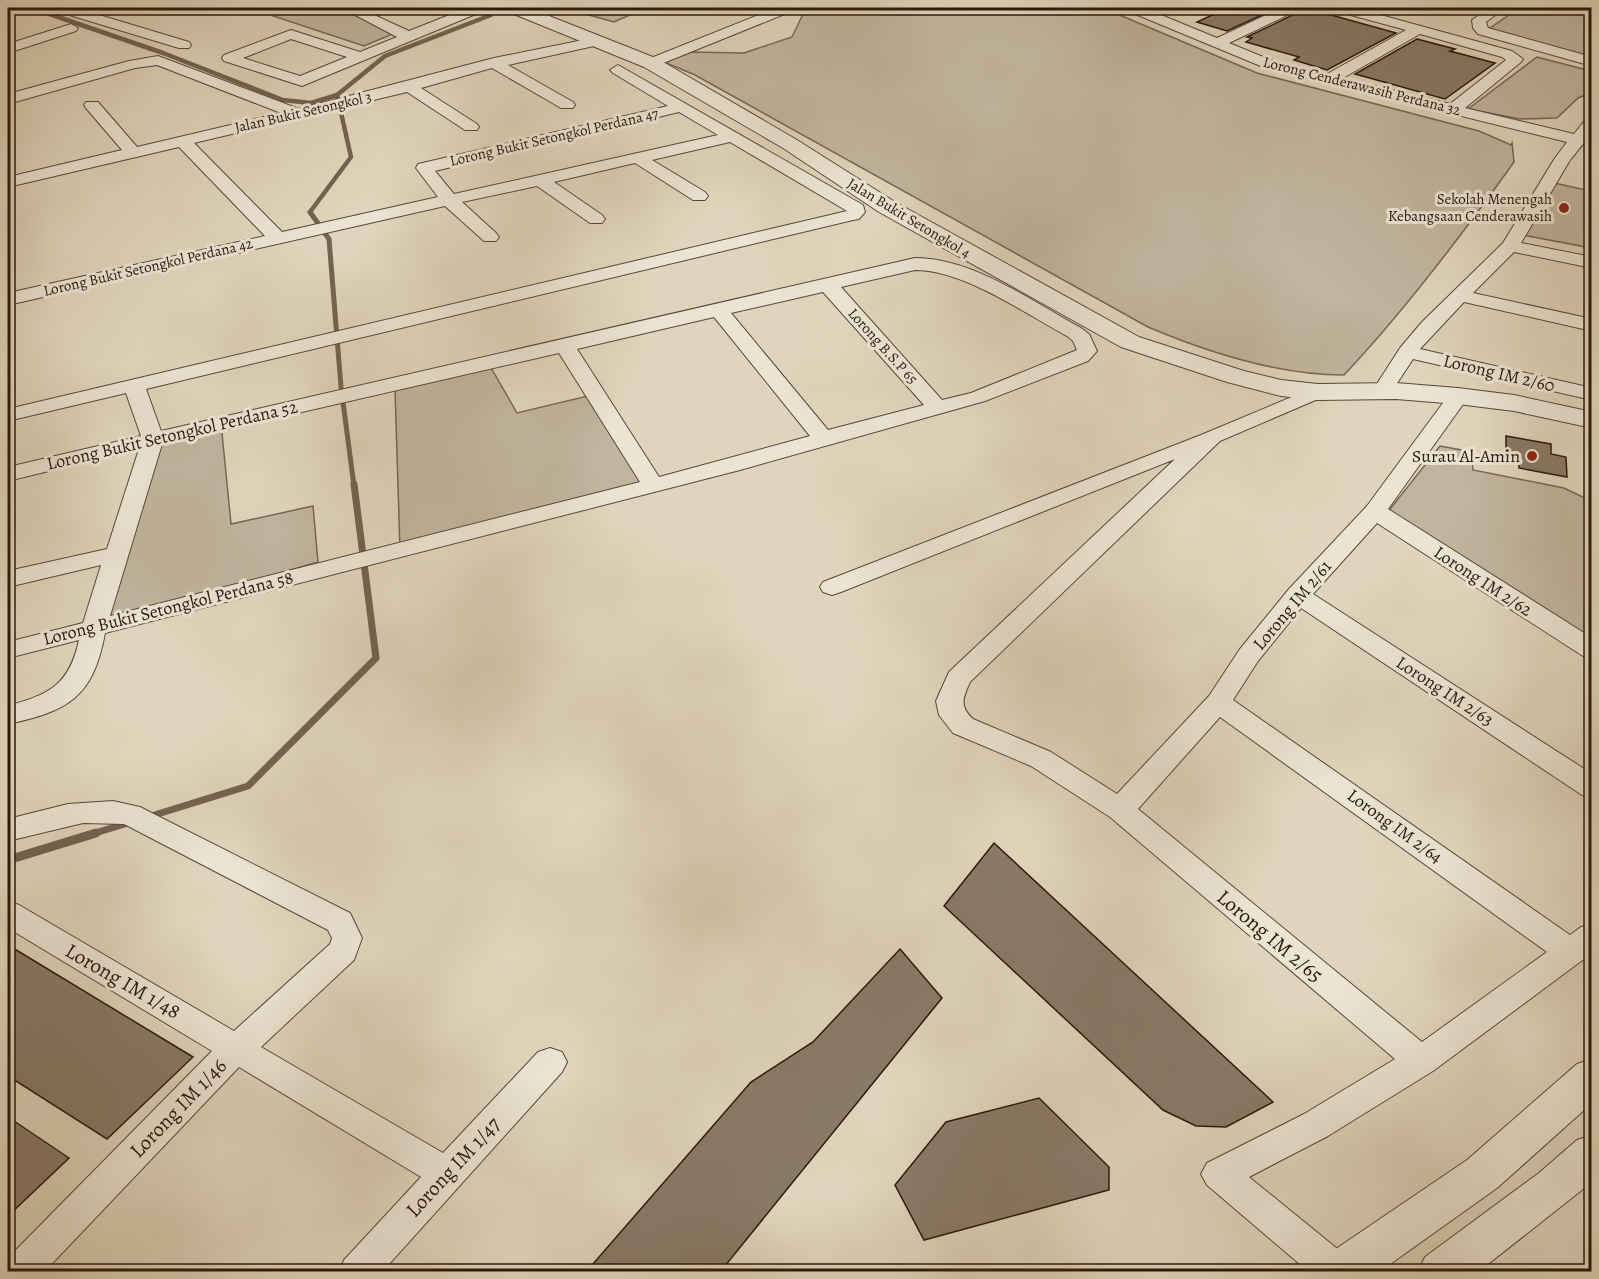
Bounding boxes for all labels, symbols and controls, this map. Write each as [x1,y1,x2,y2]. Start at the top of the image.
street label: Lorong Cenderawasih Perdana 32 [1261,52,1463,120]
street label: Jalan Bukit Setongkol 3 [233,87,373,137]
street label: Lorong Bukit Setongkol Perdana 47 [448,103,661,171]
street label: Jalan Bukit Setongkol 4 [844,173,975,263]
place label: Sekolah Menengah Kebangsaan Cenderawasih [1388,189,1552,226]
marker: Sekolah Menengah Kebangsaan Cenderawasih [1557,201,1571,215]
street label: Lorong Bukit Setongkol Perdana 42 [41,233,255,301]
street label: Lorong B.S.P 65 [843,304,923,388]
street label: Lorong IM 2/60 [1441,348,1557,398]
street label: Lorong Bukit Setongkol Perdana 52 [44,394,300,476]
place label: Surau Al-Amin [1412,444,1520,468]
marker: Surau Al-Amin [1525,449,1539,463]
street label: Lorong IM 2/62 [1429,540,1537,622]
street label: Lorong IM 2/61 [1247,555,1337,655]
street label: Lorong Bukit Setongkol Perdana 58 [40,565,296,651]
street label: Lorong IM 2/63 [1392,650,1498,732]
street label: Lorong IM 2/64 [1342,783,1448,869]
street label: Lorong IM 2/65 [1211,883,1329,989]
street label: Lorong IM 1/48 [60,937,186,1025]
street label: Lorong IM 1/46 [123,1052,233,1164]
street label: Lorong IM 1/47 [399,1111,507,1223]

